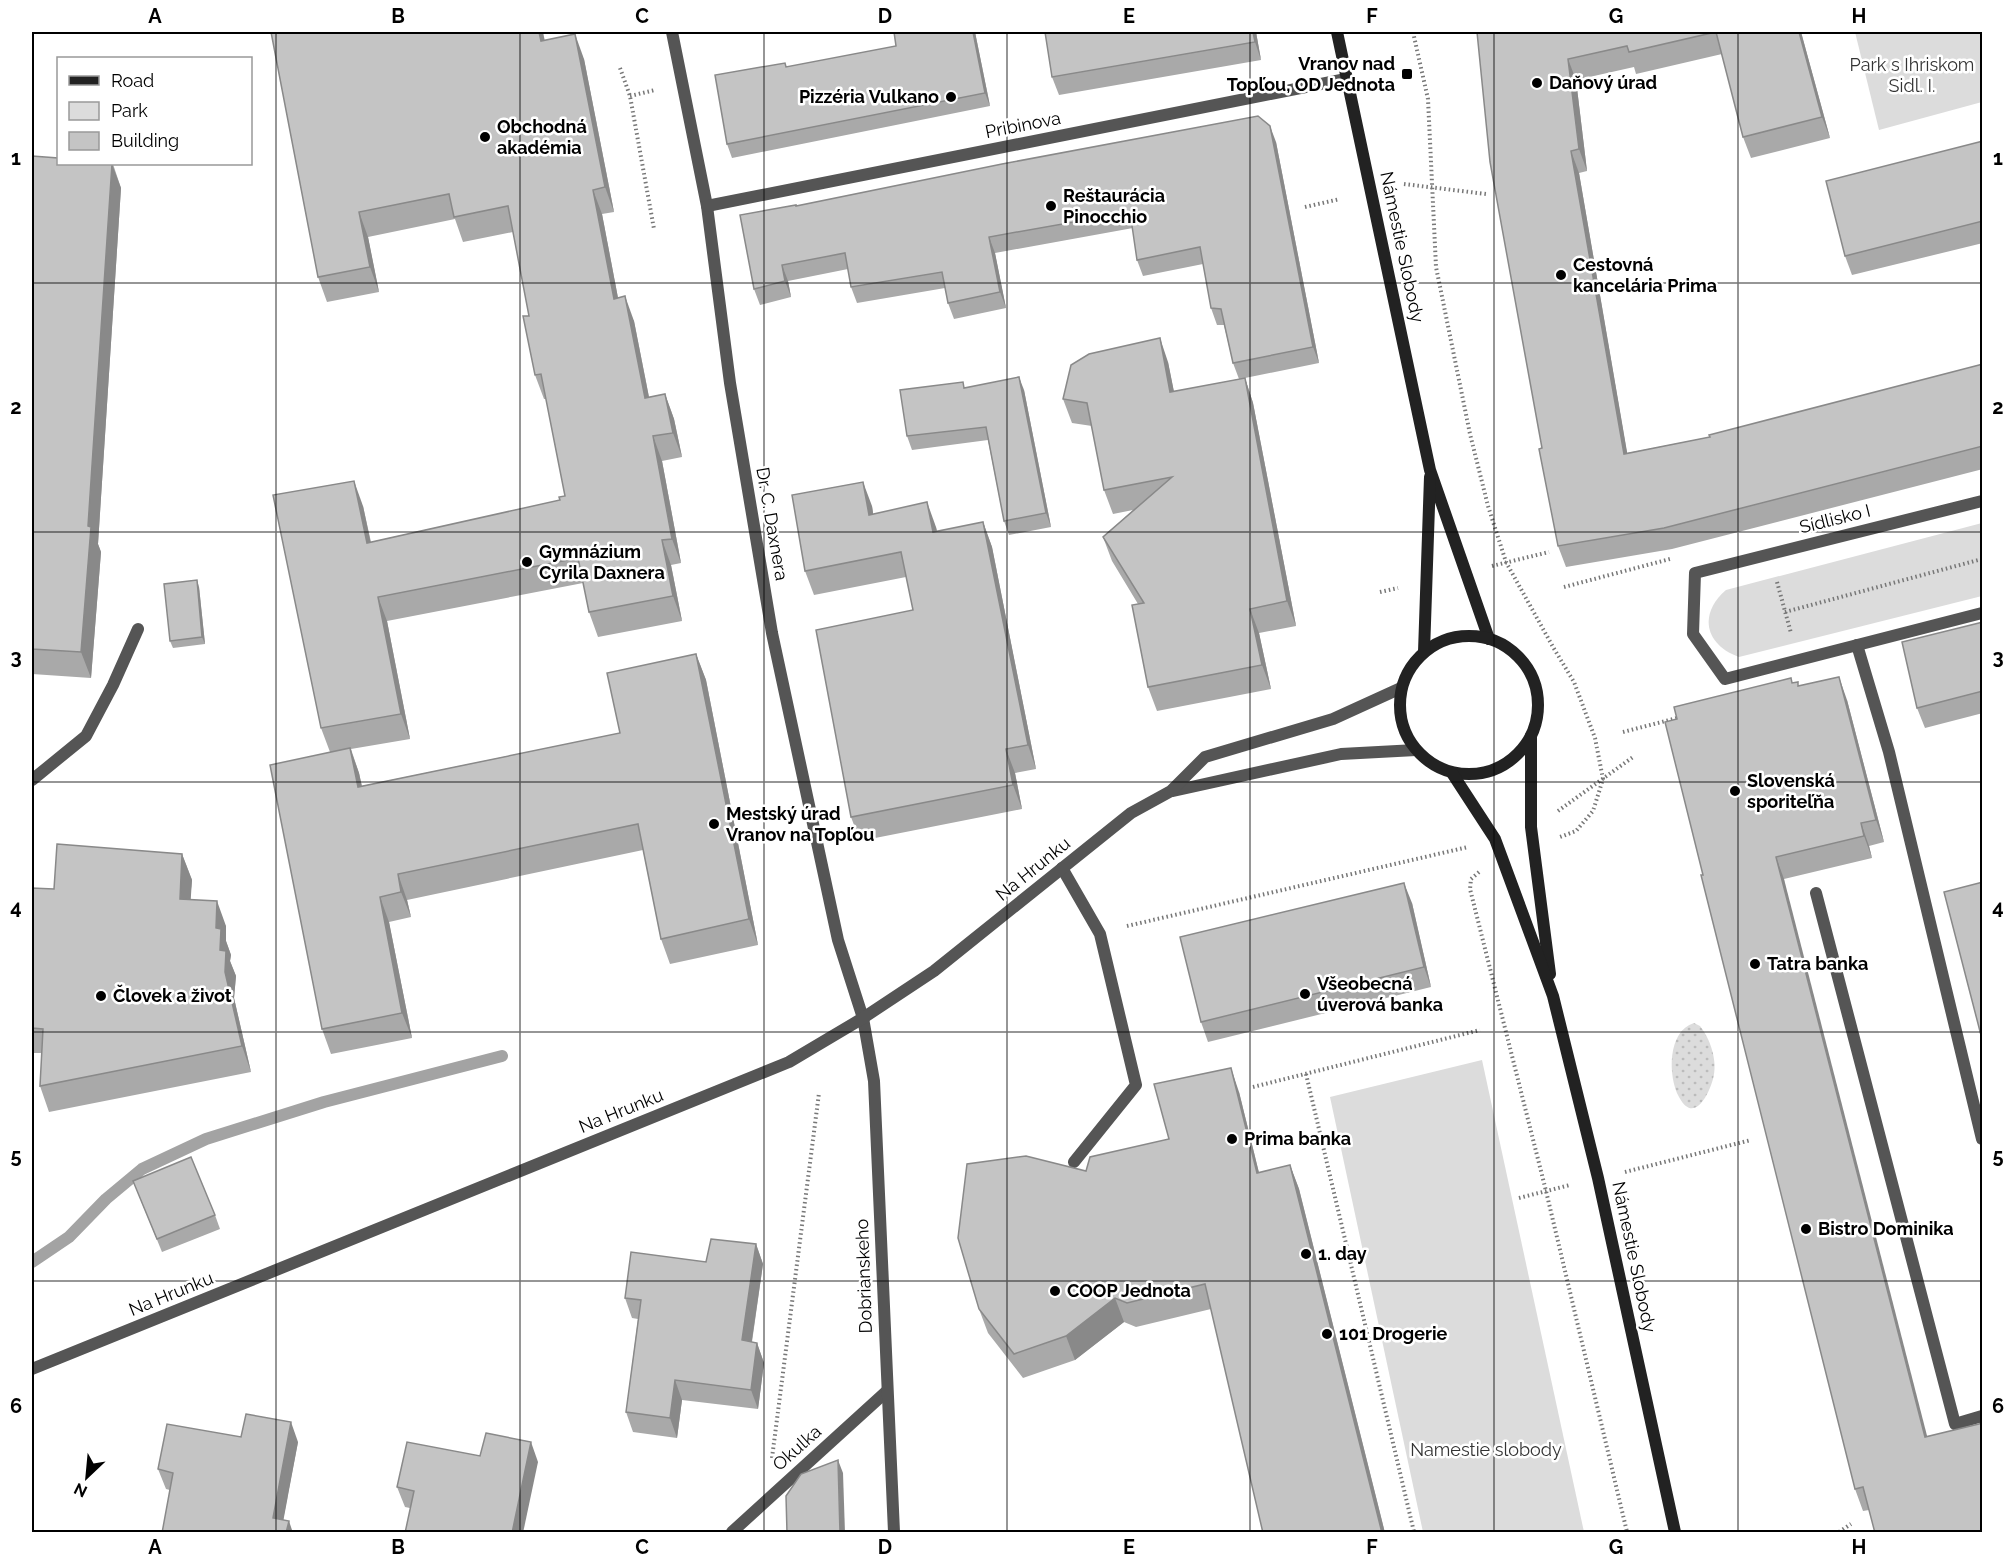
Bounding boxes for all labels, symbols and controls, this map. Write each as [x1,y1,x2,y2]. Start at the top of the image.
text: A [148,4,162,28]
text: B [391,4,405,28]
text: C [635,4,649,28]
text: D [878,4,892,28]
text: E [1123,4,1135,28]
text: F [1366,4,1378,28]
text: G [1609,4,1623,28]
text: H [1852,4,1866,28]
place label: Vranov nad Topľou, OD Jednota [1227,53,1395,95]
park label: Park s Ihriskom Sidl. I. [1850,54,1974,96]
legend [57,57,252,165]
marker: Vranov nad Topľou, OD Jednota [1400,67,1414,81]
text: Road [111,70,154,91]
place label: Daňový úrad [1549,72,1657,93]
marker: Daňový úrad [1530,76,1544,90]
place label: Pizzéria Vulkano [799,86,939,107]
marker: Pizzéria Vulkano [944,90,958,104]
text: Park [111,100,148,121]
street label: Pribinova [983,107,1062,142]
place label: Obchodná akadémia [497,116,587,158]
text: Building [111,130,179,151]
marker: Obchodná akadémia [478,130,492,144]
text: 1 [11,146,21,170]
text: 1 [1993,146,2003,170]
street label: Námestie Slobody [1376,169,1429,325]
place label: Reštaurácia Pinocchio [1063,185,1165,227]
marker: Reštaurácia Pinocchio [1044,199,1058,213]
place label: Cestovná kancelária Prima [1573,254,1717,296]
marker: Cestovná kancelária Prima [1554,268,1568,282]
text: 2 [10,395,22,419]
text: 2 [1992,395,2004,419]
street label: Dr. C. Daxnera [752,466,793,582]
street label: Sídlisko I [1797,500,1873,537]
place label: Gymnázium Cyrila Daxnera [539,541,665,583]
marker: Gymnázium Cyrila Daxnera [520,555,534,569]
text: 3 [10,645,22,669]
text: 3 [1992,645,2004,669]
place label: Slovenská sporiteľňa [1747,770,1835,812]
marker: Slovenská sporiteľňa [1728,784,1742,798]
place label: Mestský úrad Vranov na Topľou [726,803,874,845]
marker: Mestský úrad Vranov na Topľou [707,817,721,831]
street label: Na Hrunku [991,832,1074,905]
text: 4 [10,895,22,919]
text: 4 [1992,895,2004,919]
place label: Tatra banka [1767,953,1868,974]
marker: Tatra banka [1748,957,1762,971]
place label: Všeobecná úverová banka [1317,973,1443,1015]
place label: Človek a život [113,984,232,1006]
marker: Všeobecná úverová banka [1298,987,1312,1001]
marker: Človek a život [94,989,108,1003]
street label: Na Hrunku [576,1084,666,1137]
place label: Prima banka [1244,1128,1351,1149]
marker: Prima banka [1225,1132,1239,1146]
text: 5 [10,1144,22,1168]
text: 5 [1992,1144,2004,1168]
street label: Námestie Slobody [1608,1179,1661,1335]
street label: Dobrianskeho [851,1218,876,1334]
place label: Bistro Dominika [1818,1218,1954,1239]
marker: Bistro Dominika [1799,1222,1813,1236]
place label: 1. day [1318,1243,1367,1264]
marker: 1. day [1299,1247,1313,1261]
street label: Na Hrunku [126,1267,216,1320]
place label: COOP Jednota [1067,1280,1191,1301]
marker: COOP Jednota [1048,1284,1062,1298]
place label: 101 Drogerie [1339,1323,1448,1344]
marker: 101 Drogerie [1320,1327,1334,1341]
text: 6 [10,1394,22,1418]
text: 6 [1992,1394,2004,1418]
street label: Okulka [768,1420,825,1475]
park label: Namestie slobody [1410,1439,1562,1460]
north arrow [57,1447,117,1507]
text: N [71,1479,90,1501]
text: A [148,1535,162,1559]
text: B [391,1535,405,1559]
text: C [635,1535,649,1559]
text: D [878,1535,892,1559]
text: E [1123,1535,1135,1559]
text: F [1366,1535,1378,1559]
text: G [1609,1535,1623,1559]
text: H [1852,1535,1866,1559]

